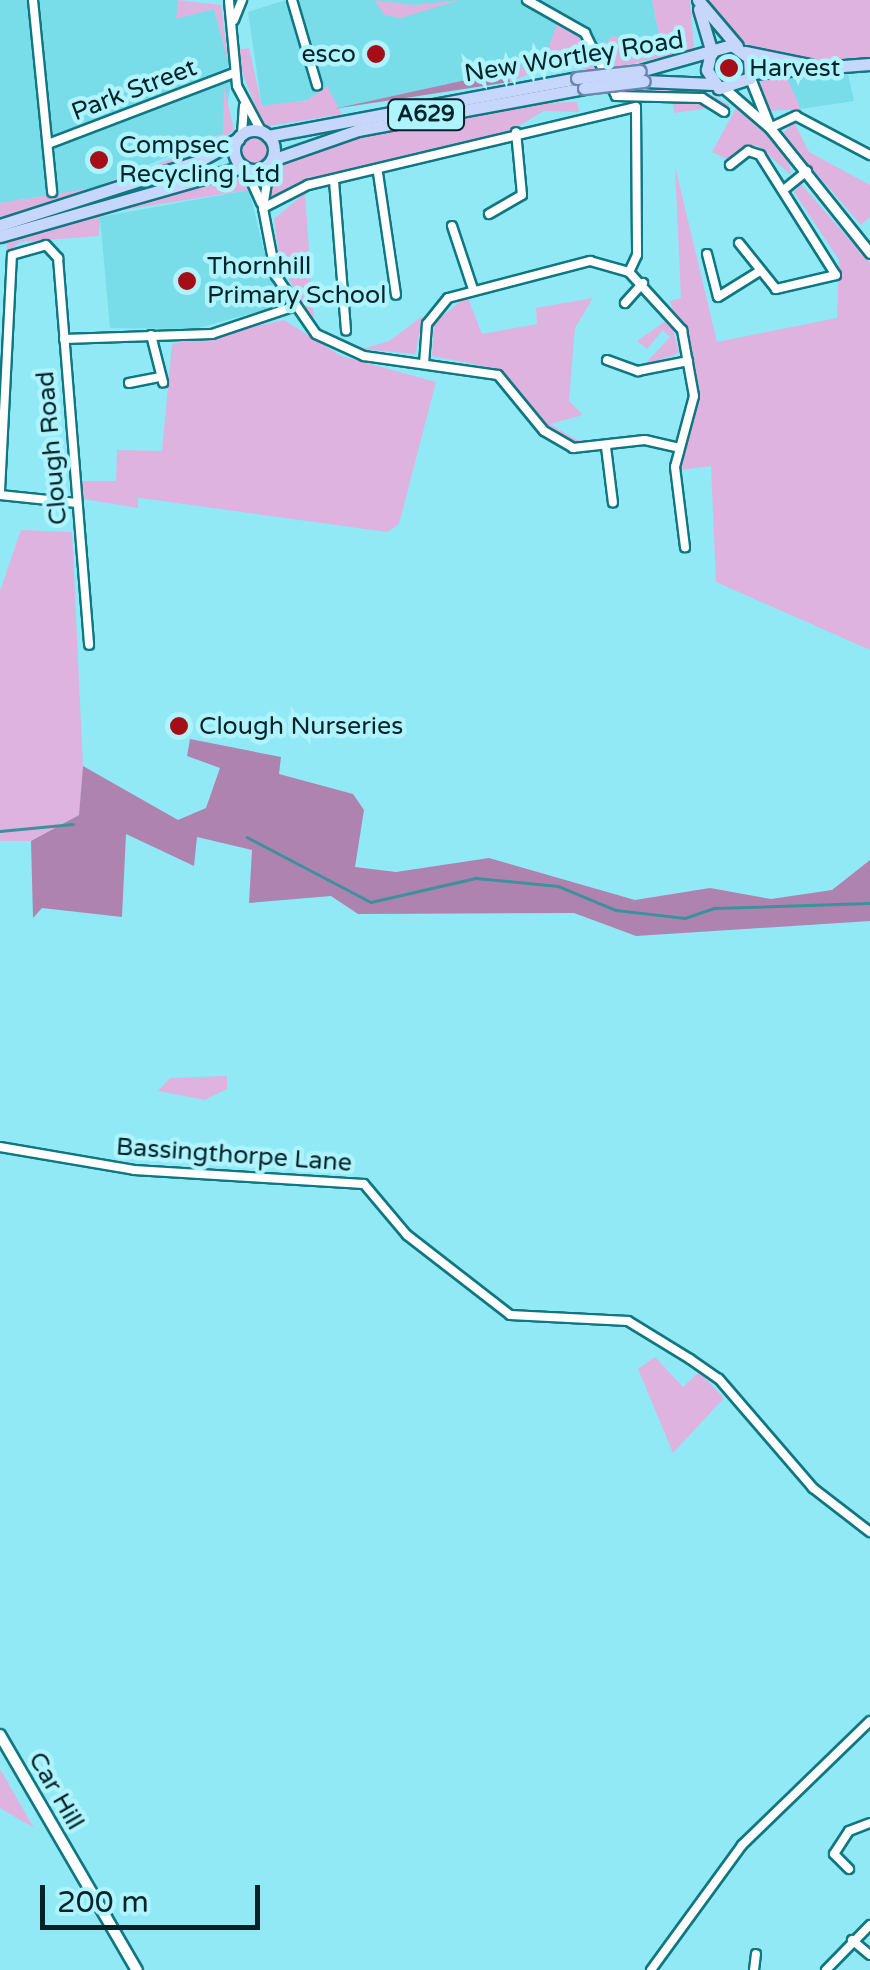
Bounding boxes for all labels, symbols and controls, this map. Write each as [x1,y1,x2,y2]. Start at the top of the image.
street label: New Wortley Road [462,25,686,89]
place label: esco [301,39,356,69]
marker: esco [365,43,387,65]
street label: Park Street [67,52,201,128]
place label: Harvest [749,53,840,83]
marker: Harvest [718,57,740,79]
road number: A629 [386,98,466,132]
place label: Compsec Recycling Ltd [119,131,280,190]
marker: Compsec Recycling Ltd [88,149,110,171]
place label: Thornhill Primary School [207,252,386,311]
marker: Thornhill Primary School [176,270,198,292]
street label: Clough Road [30,370,74,526]
place label: Clough Nurseries [199,711,403,741]
marker: Clough Nurseries [168,715,190,737]
street label: Bassingthorpe Lane [115,1132,353,1178]
street label: Car Hill [22,1747,90,1835]
scale bar [45,1865,265,1927]
text: 200 m [57,1884,149,1921]

